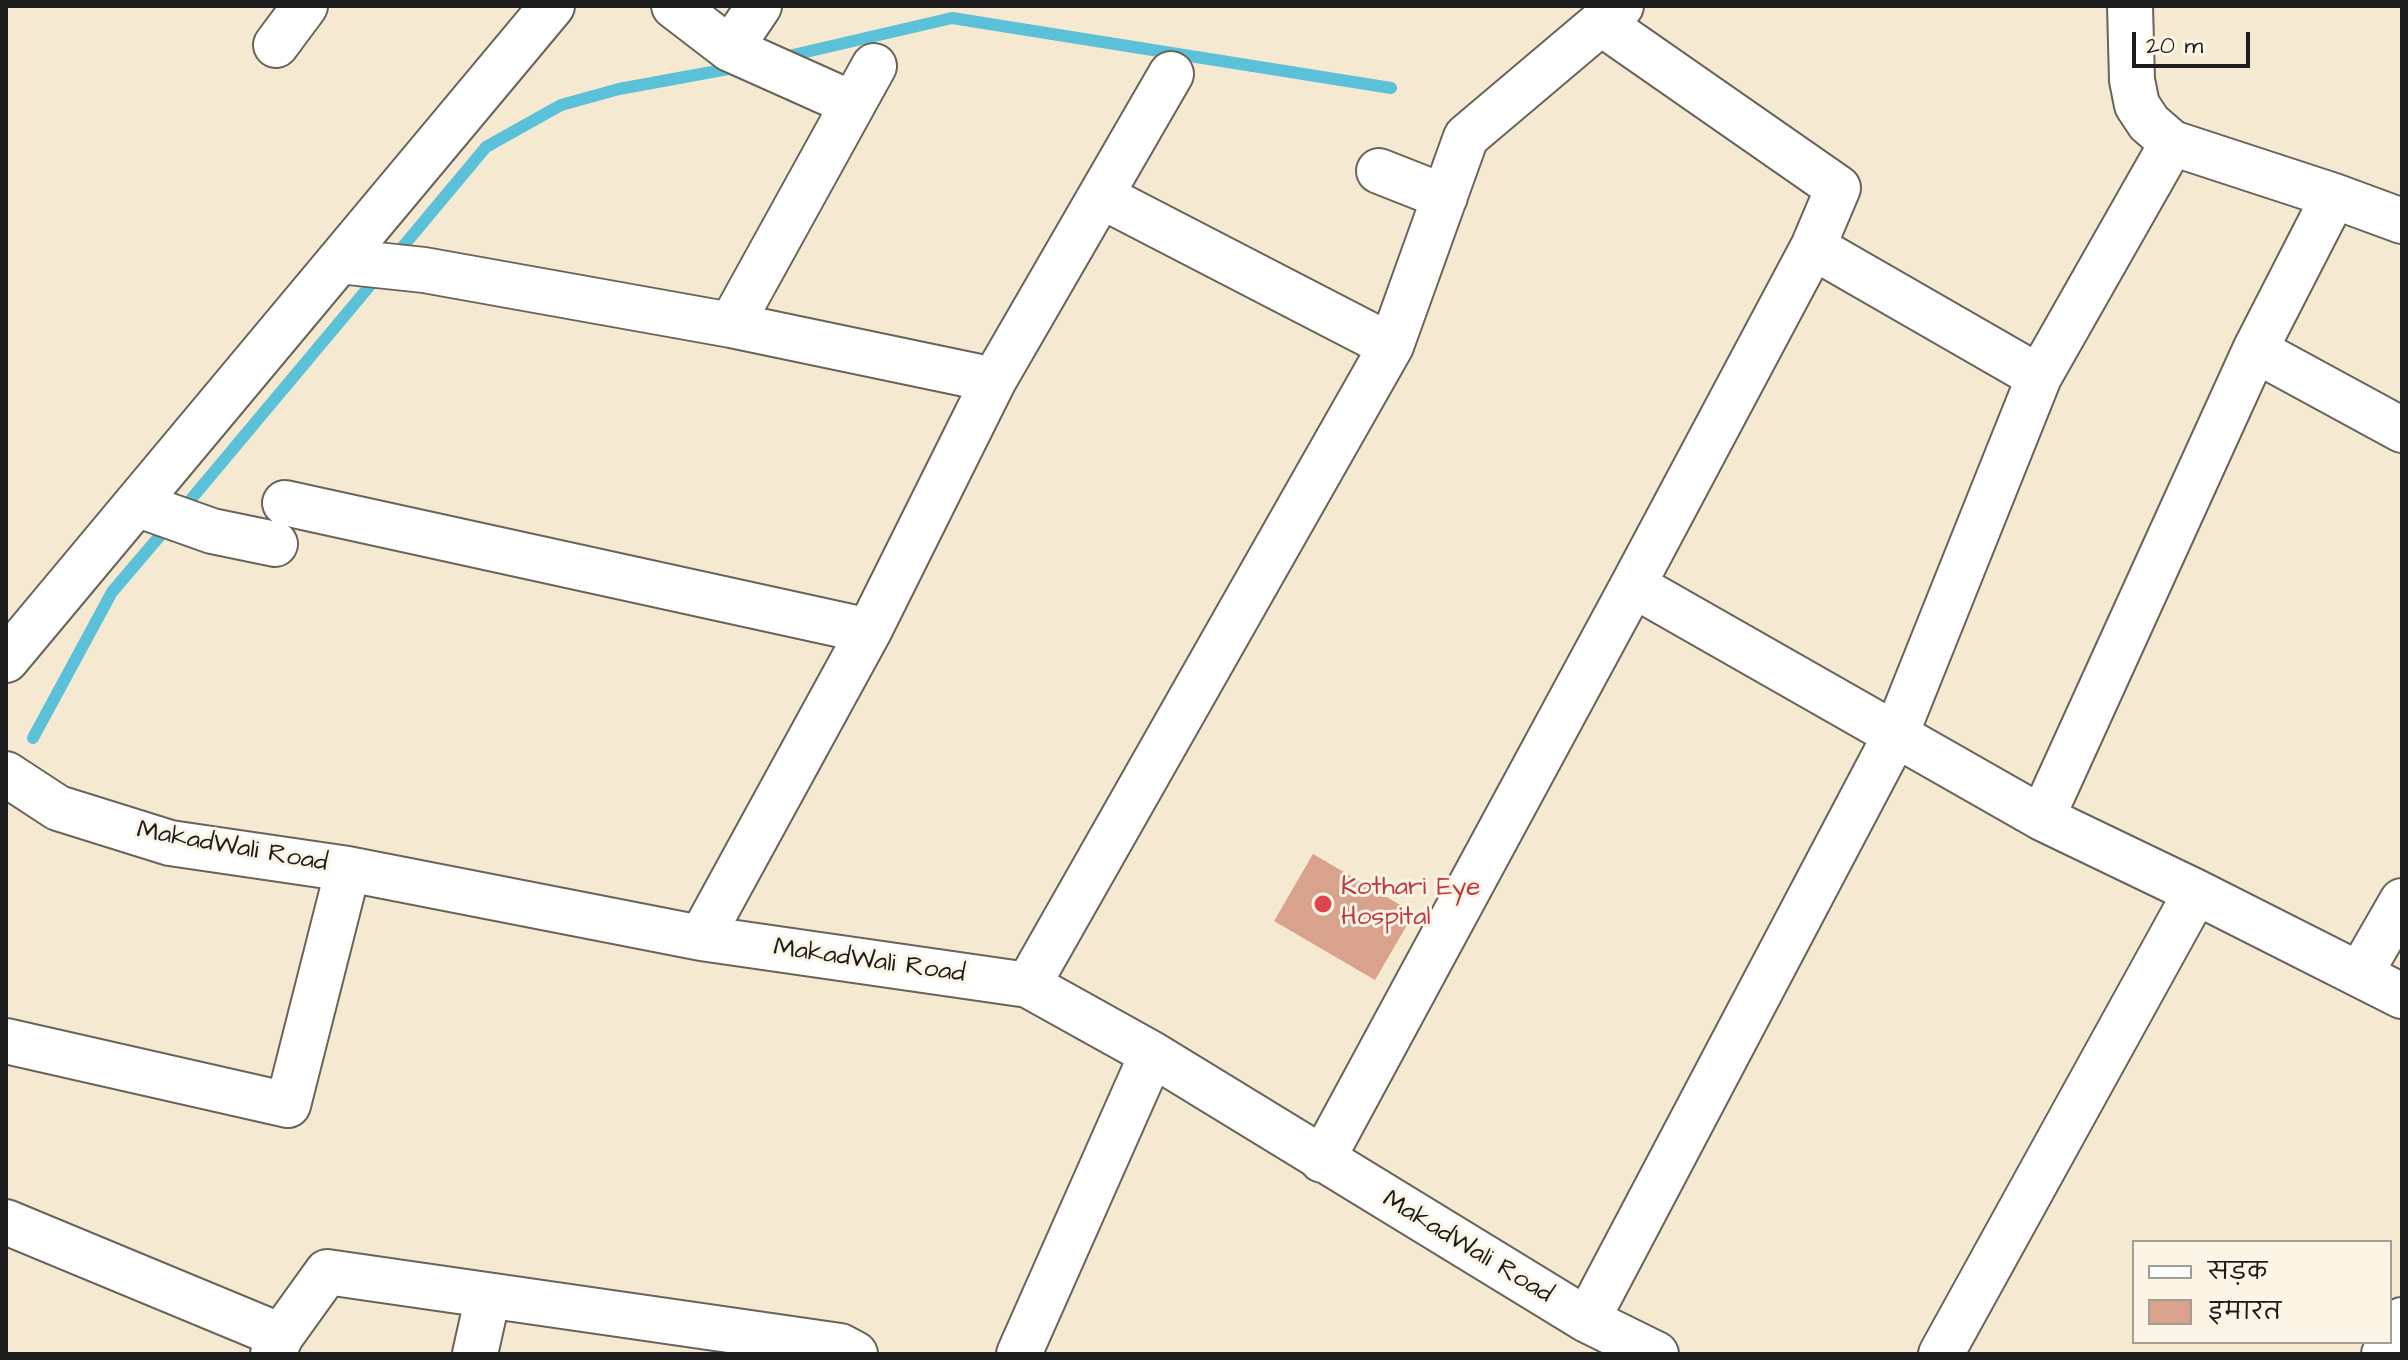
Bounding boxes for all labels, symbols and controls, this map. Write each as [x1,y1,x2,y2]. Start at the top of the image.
scale bar [2136,16,2254,66]
text: 20 m [2146,29,2203,63]
street label: MakadWali Road [134,816,330,880]
place label: Kothari Eye Hospital [1341,873,1480,934]
marker: Kothari Eye Hospital [1312,893,1334,915]
street label: MakadWali Road [771,933,967,991]
street label: MakadWali Road [1376,1185,1558,1311]
legend [2132,1240,2392,1344]
text: सड़क [2208,1255,2267,1289]
text: इमारत [2208,1295,2281,1329]

